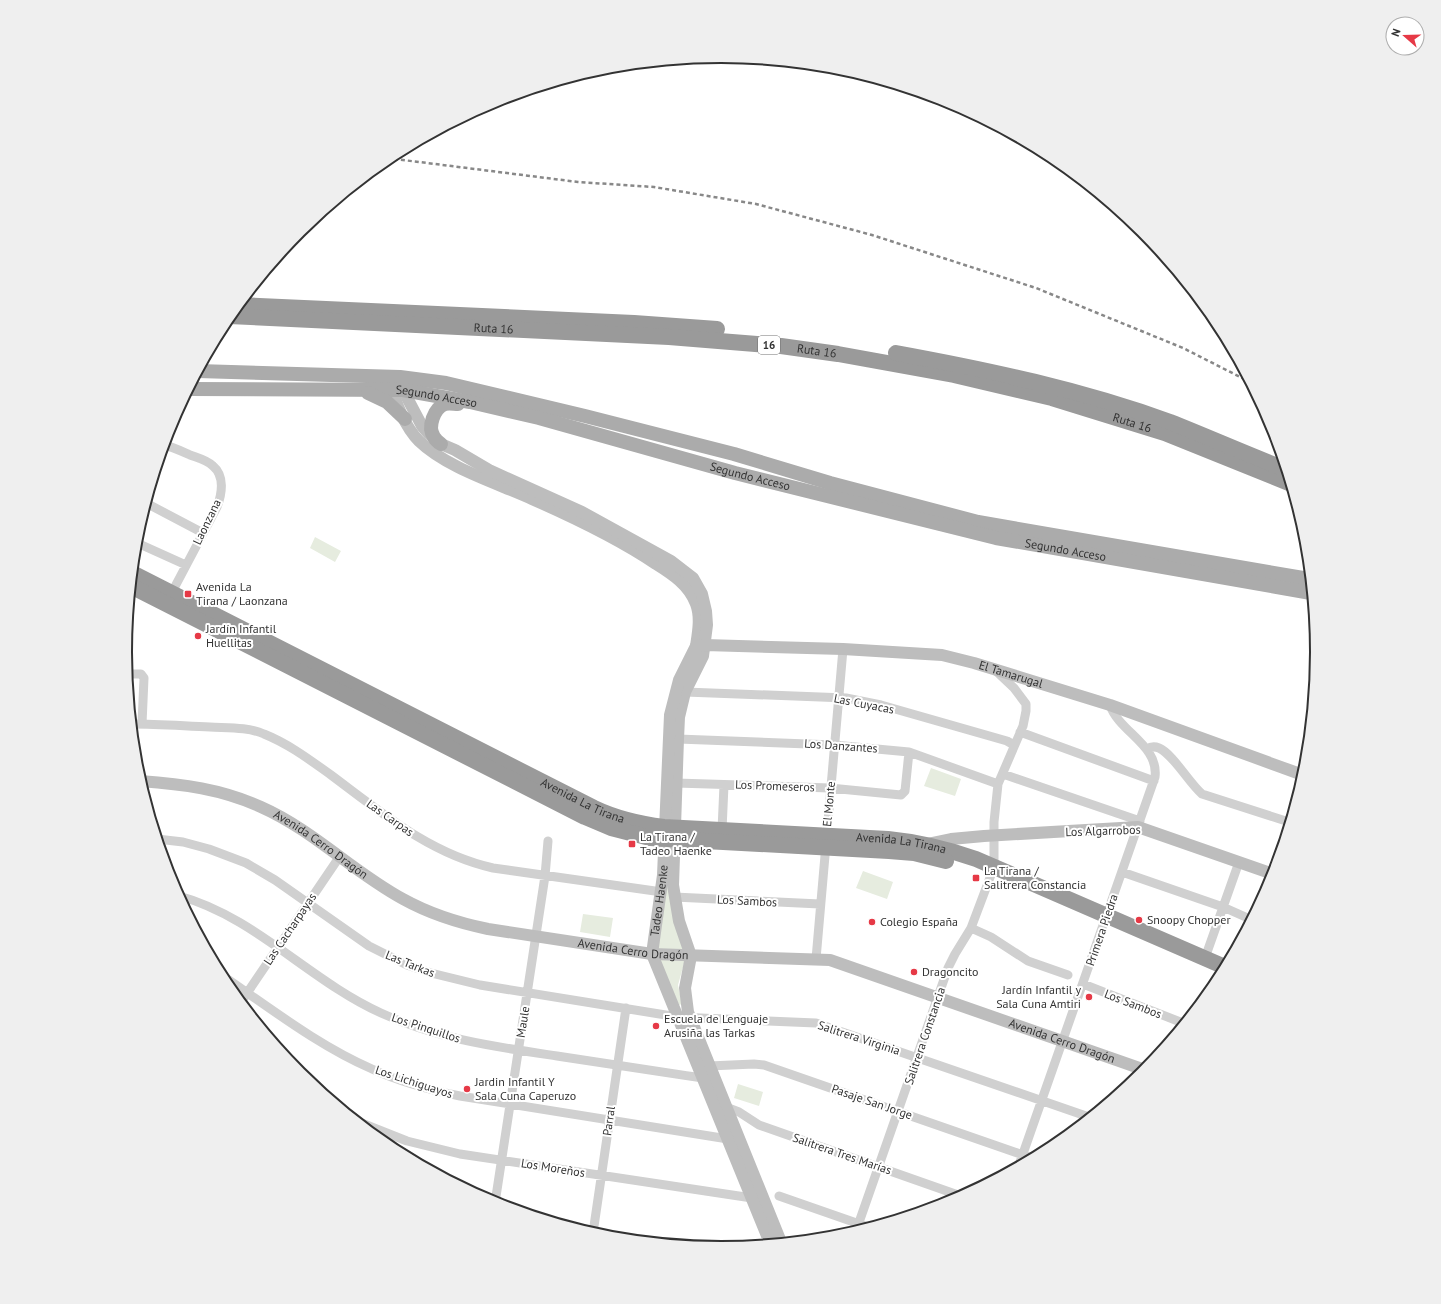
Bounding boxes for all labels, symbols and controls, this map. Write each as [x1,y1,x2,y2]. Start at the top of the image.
north arrow [1385,16,1425,56]
text: N [1388,27,1403,38]
street label: Ruta 16 [473,320,514,337]
road number: 16 [758,336,780,354]
street label: Ruta 16 [796,340,838,361]
street label: Segundo Acceso [396,382,479,410]
street label: Ruta 16 [1111,409,1154,435]
street label: Segundo Acceso [708,458,792,493]
street label: Laonzana [189,497,224,547]
street label: Segundo Acceso [1024,535,1107,564]
place label: Avenida La Tirana / Laonzana [196,579,288,608]
marker: Avenida La Tirana / Laonzana [183,589,193,599]
place label: Jardín Infantil Huellitas [205,621,277,650]
marker: Jardín Infantil Huellitas [193,631,203,641]
street label: El Tamarugal [977,657,1045,691]
street label: Las Cuyacas [833,690,896,717]
street label: Los Danzantes [804,735,878,756]
street label: Avenida La Tirana [538,774,626,826]
street label: Los Promeseros [735,777,815,794]
street label: El Monte [819,781,838,827]
street label: Las Carpas [364,796,417,839]
street label: Avenida Cerro Dragón [271,806,371,882]
street label: Los Algarrobos [1065,822,1141,839]
place label: La Tirana / Tadeo Haenke [640,829,712,858]
street label: Avenida La Tirana [856,829,948,856]
marker: La Tirana / Tadeo Haenke [627,839,637,849]
place label: La Tirana / Salitrera Constancia [984,863,1086,892]
street label: Tadeo Haenke [647,865,670,937]
marker: La Tirana / Salitrera Constancia [971,873,981,883]
street label: Las Cacharpayas [260,890,319,968]
street label: Los Sambos [717,891,777,910]
street label: Primera Piedra [1082,892,1121,968]
place label: Snoopy Chopper [1147,912,1231,927]
place label: Colegio España [880,914,958,929]
marker: Snoopy Chopper [1134,915,1144,925]
marker: Colegio España [867,917,877,927]
street label: Avenida Cerro Dragón [577,935,689,962]
street label: Las Tarkas [383,947,437,980]
place label: Dragoncito [922,964,978,979]
marker: Dragoncito [909,967,919,977]
place label: Jardín Infantil y Sala Cuna Amtiri [996,982,1081,1011]
street label: Salitrera Constancia [901,985,948,1087]
street label: Los Sambos [1102,986,1164,1021]
marker: Jardín Infantil y Sala Cuna Amtiri [1084,992,1094,1002]
street label: Maule [513,1005,532,1039]
street label: Los Pinquillos [390,1009,462,1046]
place label: Escuela de Lenguaje Arusiña las Tarkas [664,1011,768,1040]
street label: Avenida Cerro Dragón [1007,1015,1117,1066]
street label: Salitrera Virginia [816,1017,902,1058]
marker: Escuela de Lenguaje Arusiña las Tarkas [651,1021,661,1031]
street label: Los Lichiguayos [374,1062,455,1101]
place label: Jardin Infantil Y Sala Cuna Caperuzo [474,1074,576,1103]
street label: Pasaje San Jorge [830,1081,915,1122]
marker: Jardin Infantil Y Sala Cuna Caperuzo [462,1084,472,1094]
street label: Parral [599,1105,618,1137]
street label: Salitrera Tres Marías [791,1130,894,1178]
street label: Los Moreños [520,1155,586,1180]

